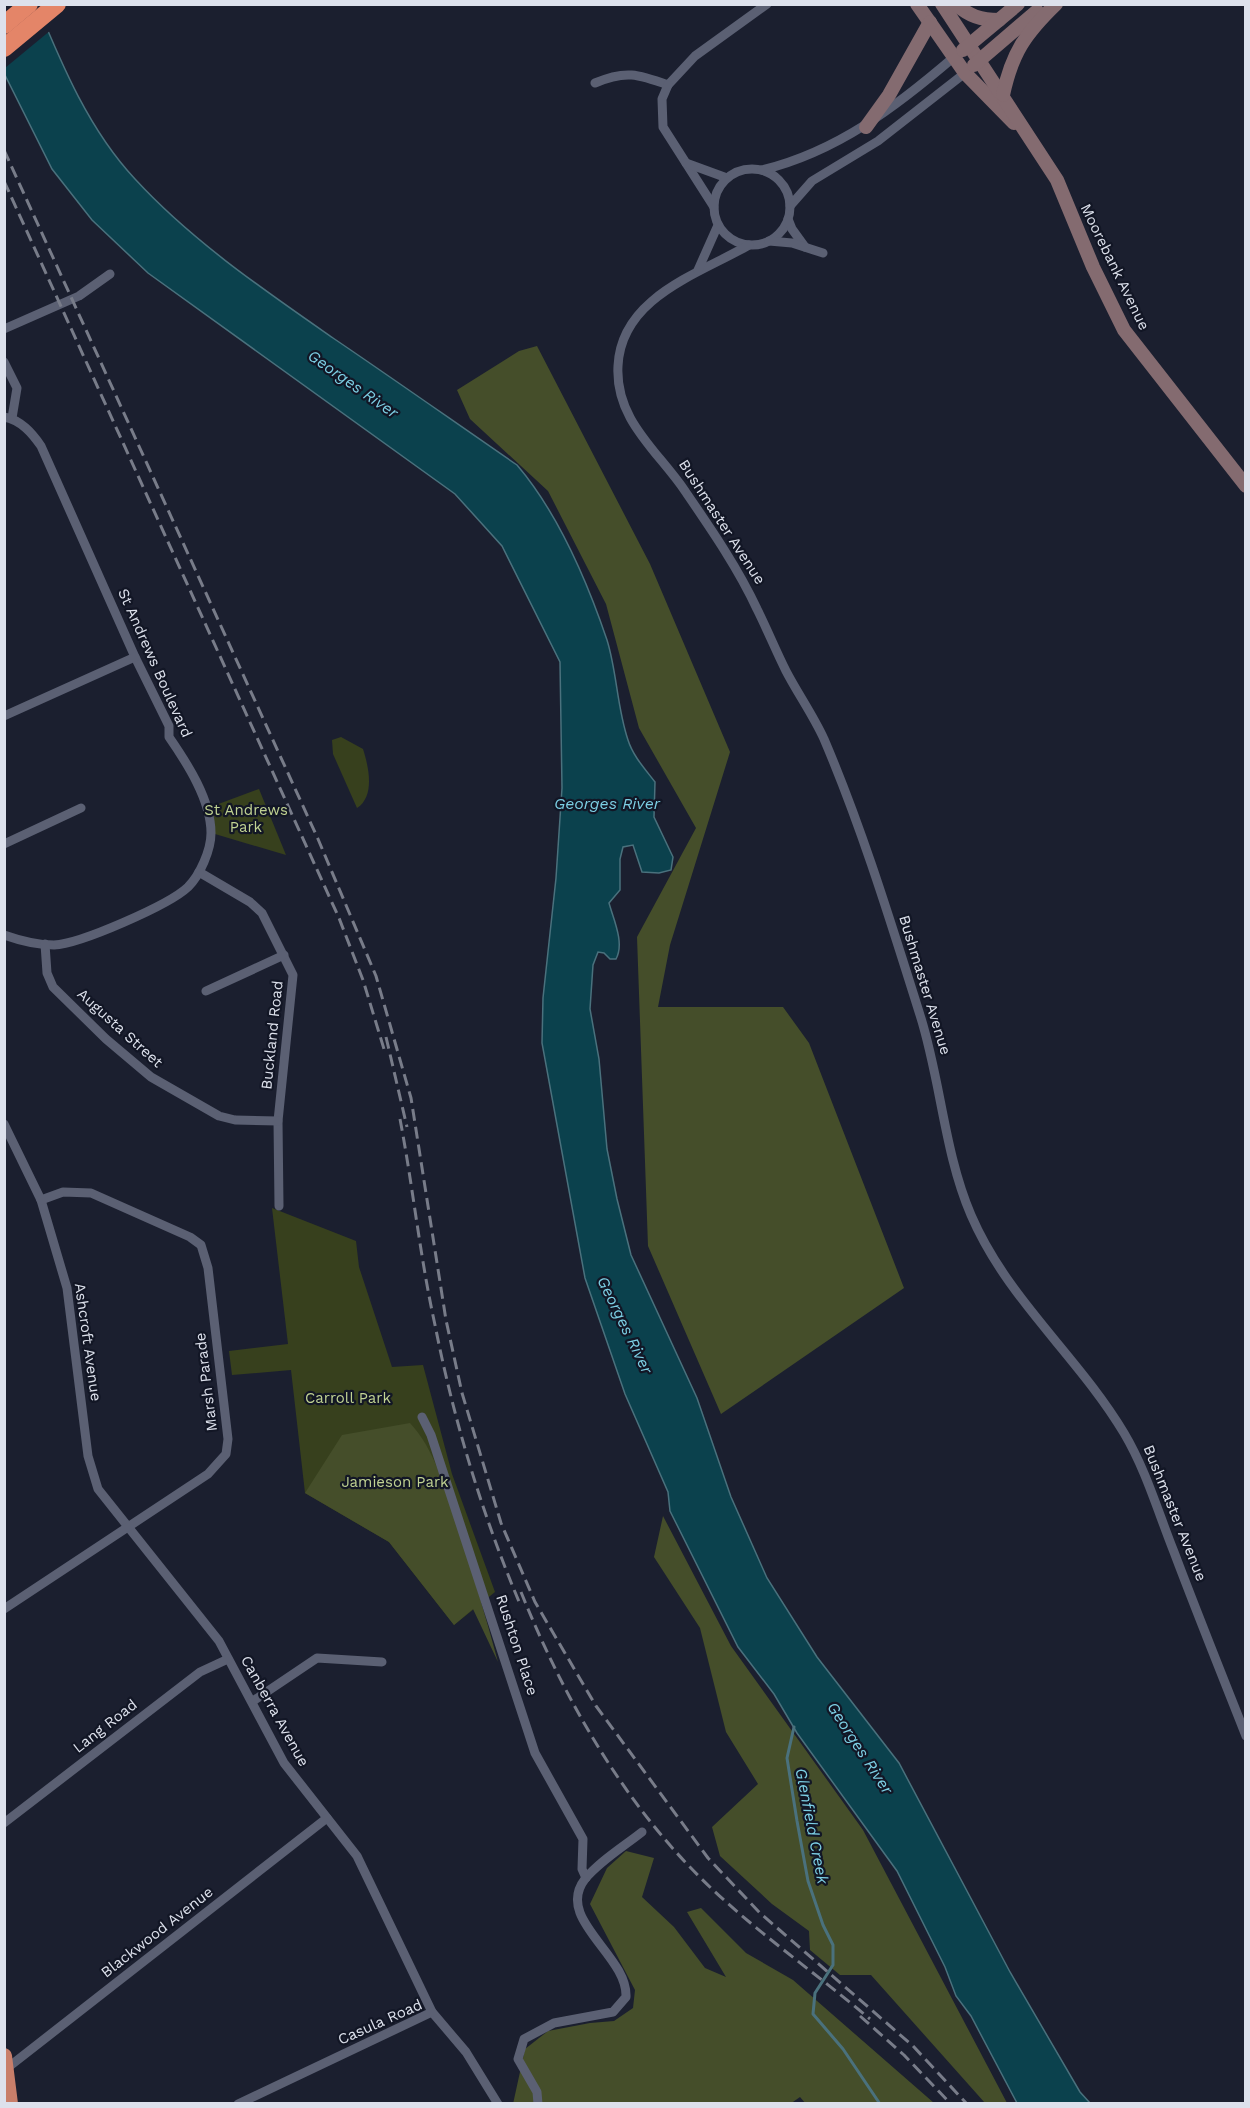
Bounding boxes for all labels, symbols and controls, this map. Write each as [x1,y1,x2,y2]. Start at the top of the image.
street label: Moorebank Avenue [1077,201,1153,333]
water label: Georges River [304,346,403,423]
street label: Bushmaster Avenue [675,456,769,588]
street label: St Andrews Boulevard [114,586,196,740]
water label: Georges River [554,794,661,813]
park label: St Andrews Park [204,801,288,836]
street label: Bushmaster Avenue [895,913,955,1057]
street label: Buckland Road [257,980,287,1090]
street label: Augusta Street [74,985,167,1072]
water label: Georges River [593,1273,657,1378]
street label: Ashcroft Avenue [71,1282,105,1402]
street label: Marsh Parade [191,1332,221,1432]
park label: Carroll Park [305,1389,391,1407]
street label: Bushmaster Avenue [1139,1442,1211,1584]
park label: Jamieson Park [341,1473,449,1491]
street label: Rushton Place [492,1592,542,1698]
street label: Canberra Avenue [237,1652,313,1770]
street label: Lang Road [69,1695,141,1757]
water label: Georges River [823,1698,897,1798]
water label: Glenfield Creek [791,1766,833,1887]
street label: Blackwood Avenue [97,1883,217,1981]
street label: Casula Road [335,1995,425,2049]

